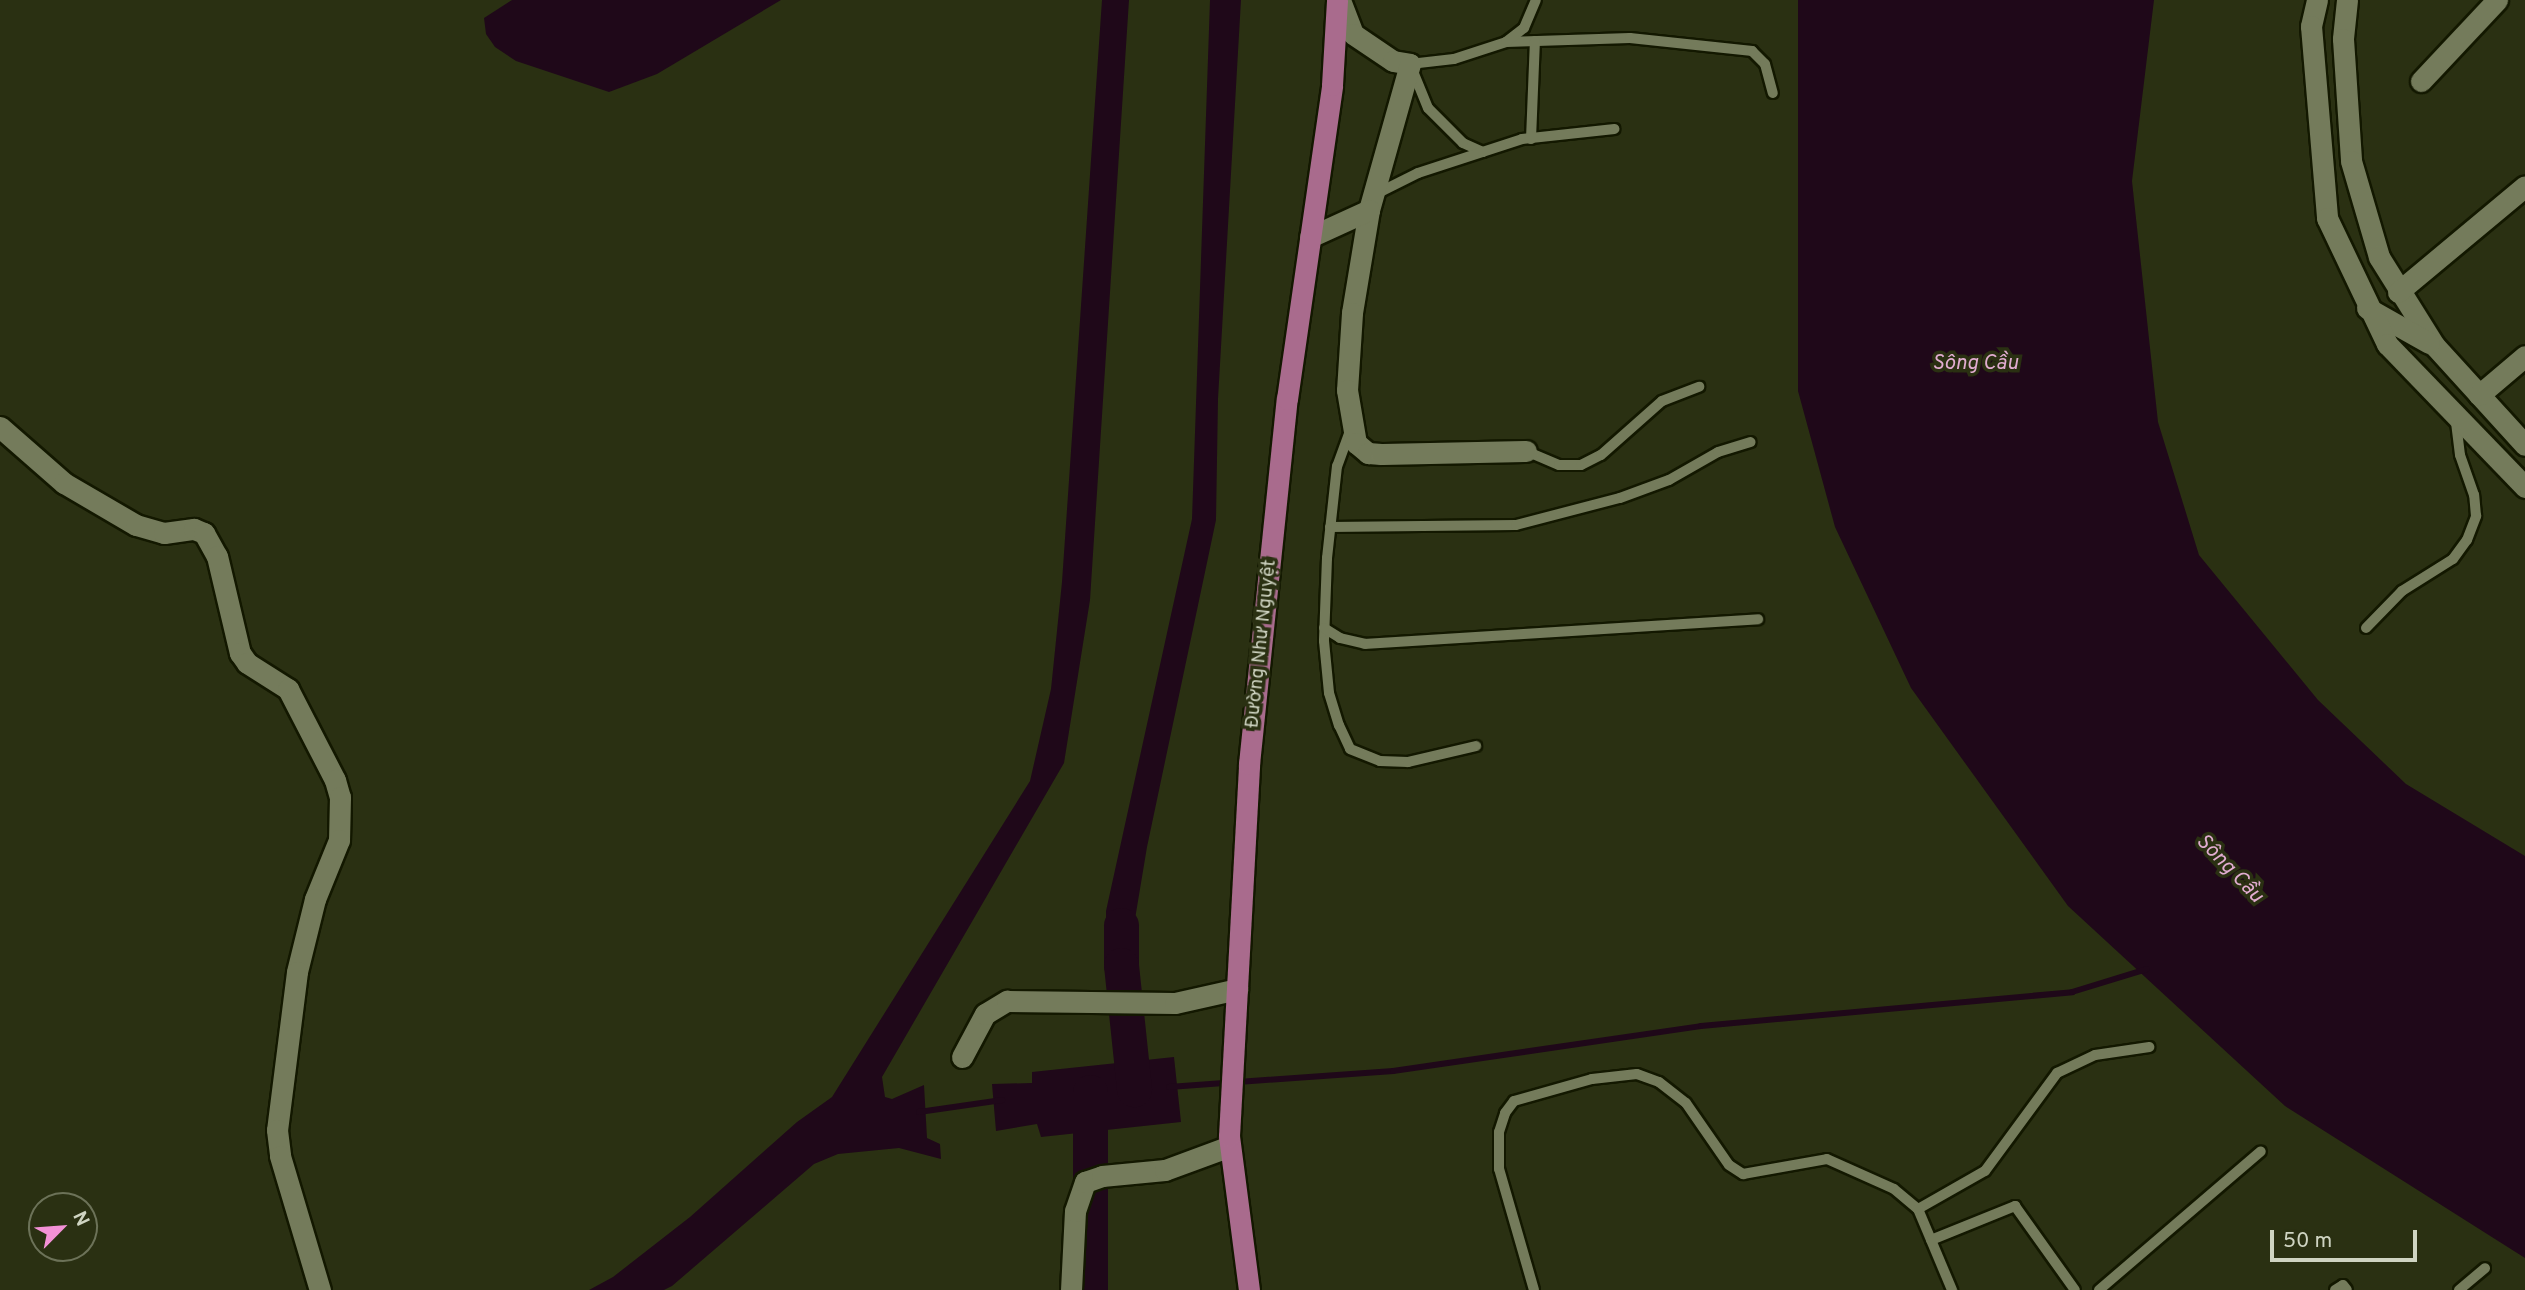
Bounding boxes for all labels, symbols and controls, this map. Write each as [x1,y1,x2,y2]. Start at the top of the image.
water label: Sông Cầu [1932,351,2018,377]
street label: Đường Như Nguyệt [1242,559,1282,729]
water label: Sông Cầu [2190,829,2268,909]
north arrow [28,1192,98,1262]
text: N [66,1208,94,1230]
scale bar [2273,1216,2420,1260]
text: 50 m [2283,1228,2332,1255]

